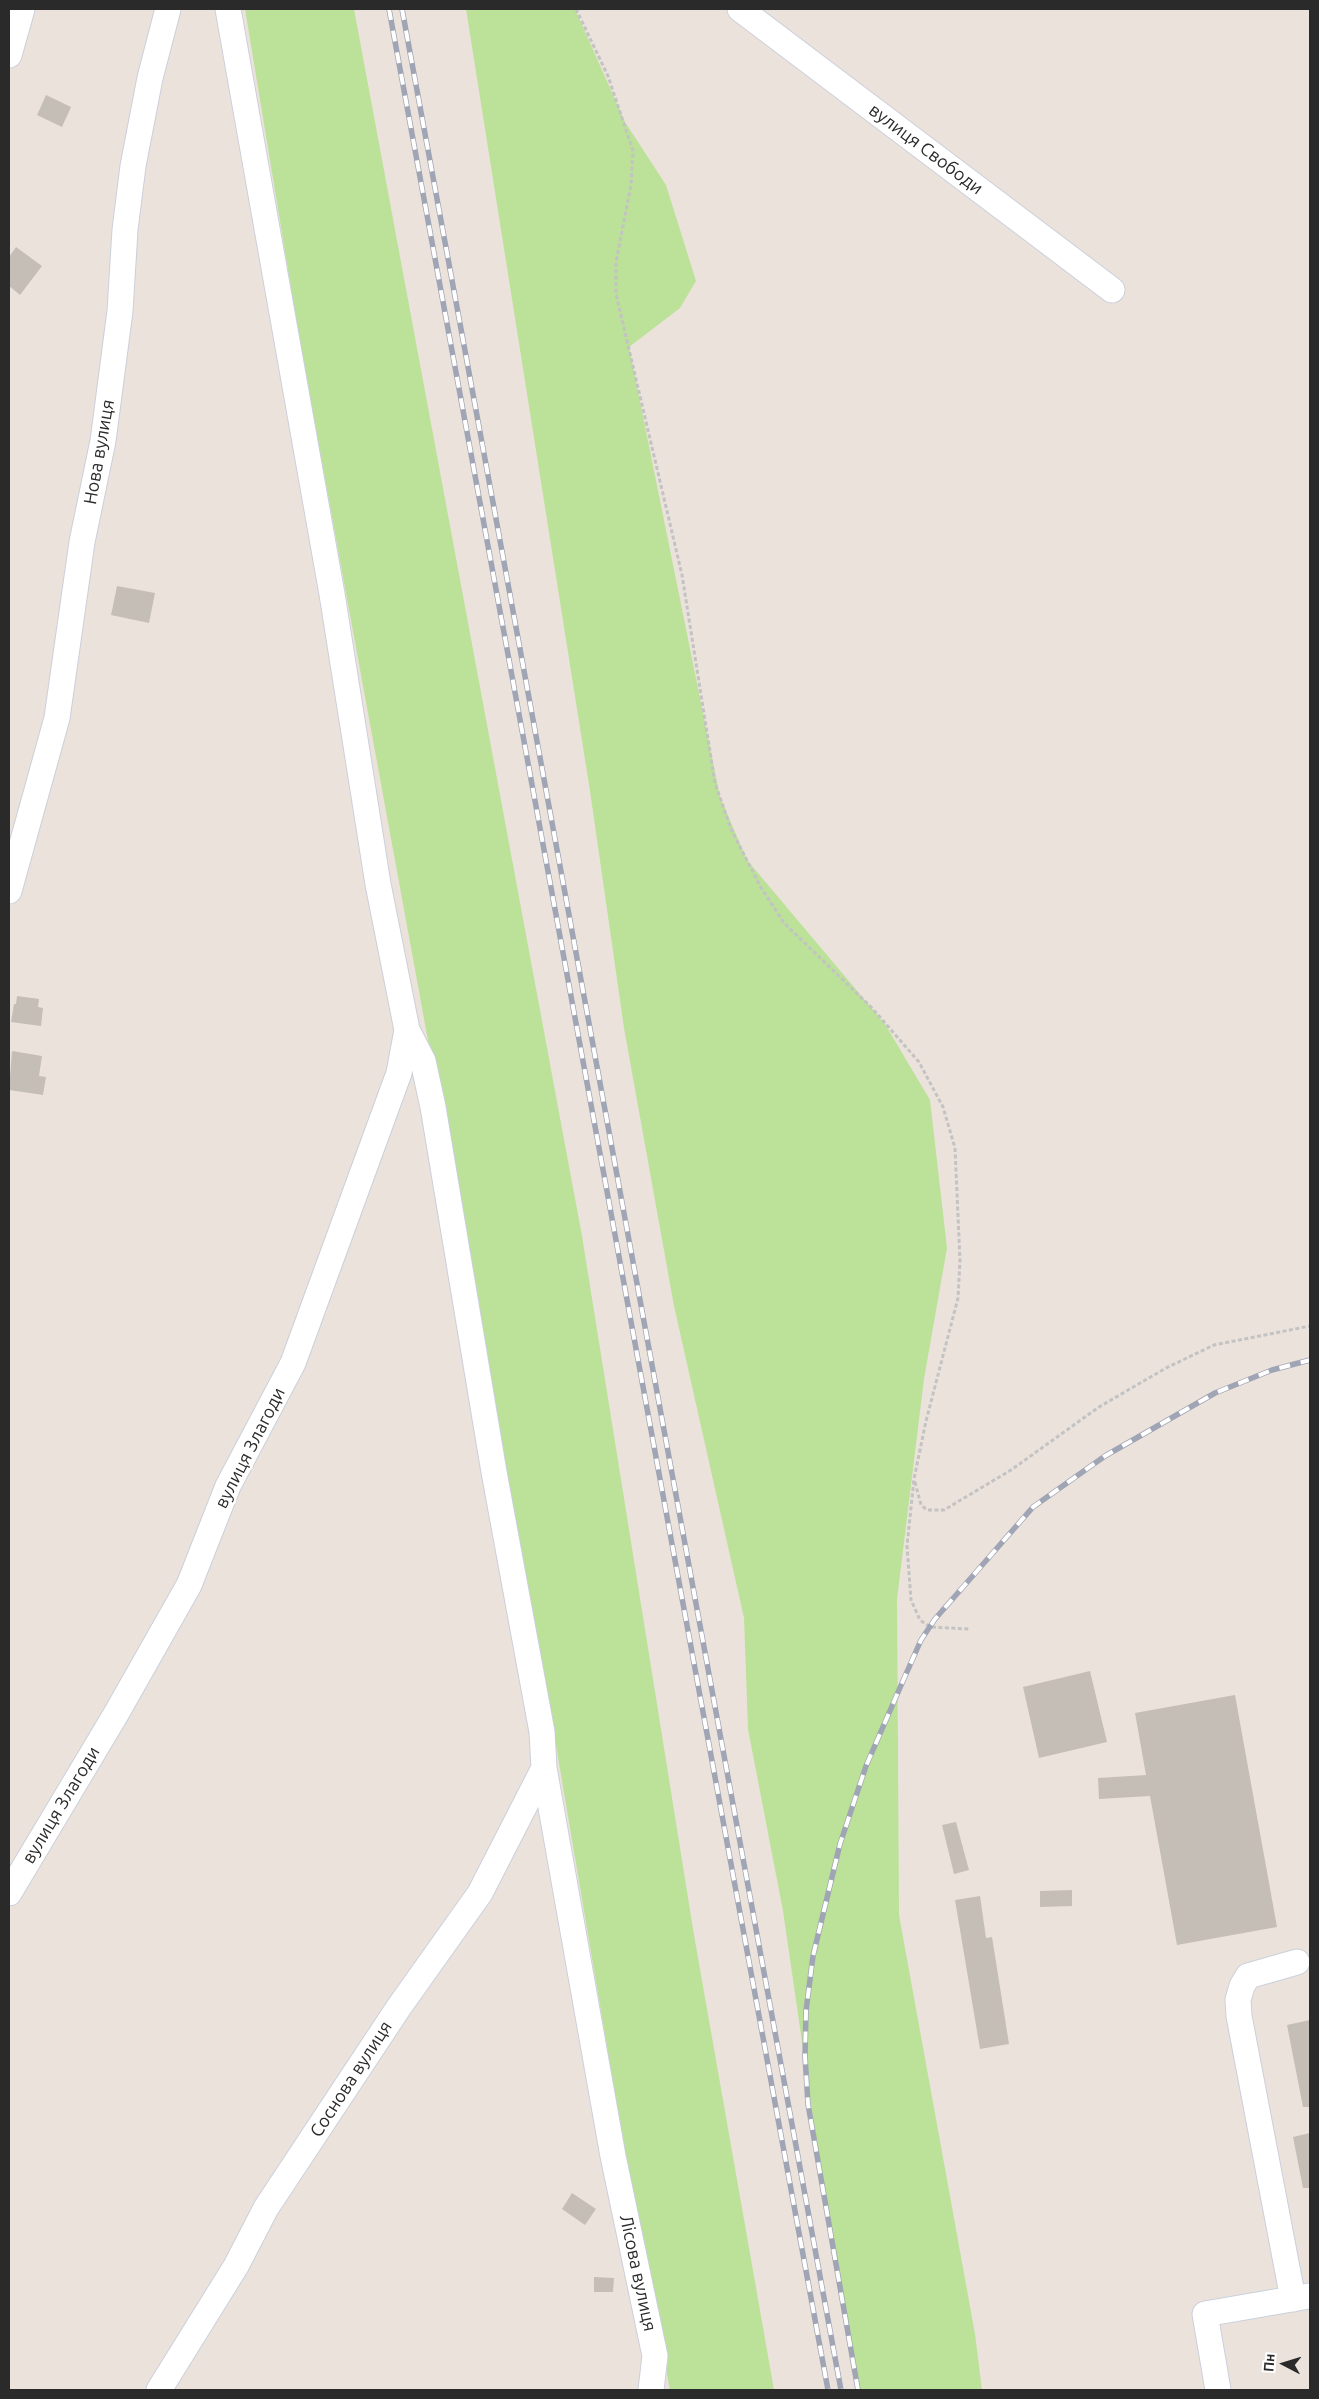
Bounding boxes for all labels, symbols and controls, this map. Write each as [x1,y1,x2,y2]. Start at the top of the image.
street label: вулиця Свободи [865,99,987,199]
street label: Нова вулиця [79,398,119,506]
street label: вулиця Злагоди [210,1384,290,1512]
street label: вулиця Злагоди [18,1743,104,1867]
street label: Соснова вулиця [305,2017,397,2141]
street label: Лісова вулиця [615,2213,661,2333]
north arrow [1259,2339,1309,2389]
text: Пн [1260,2353,1278,2373]

